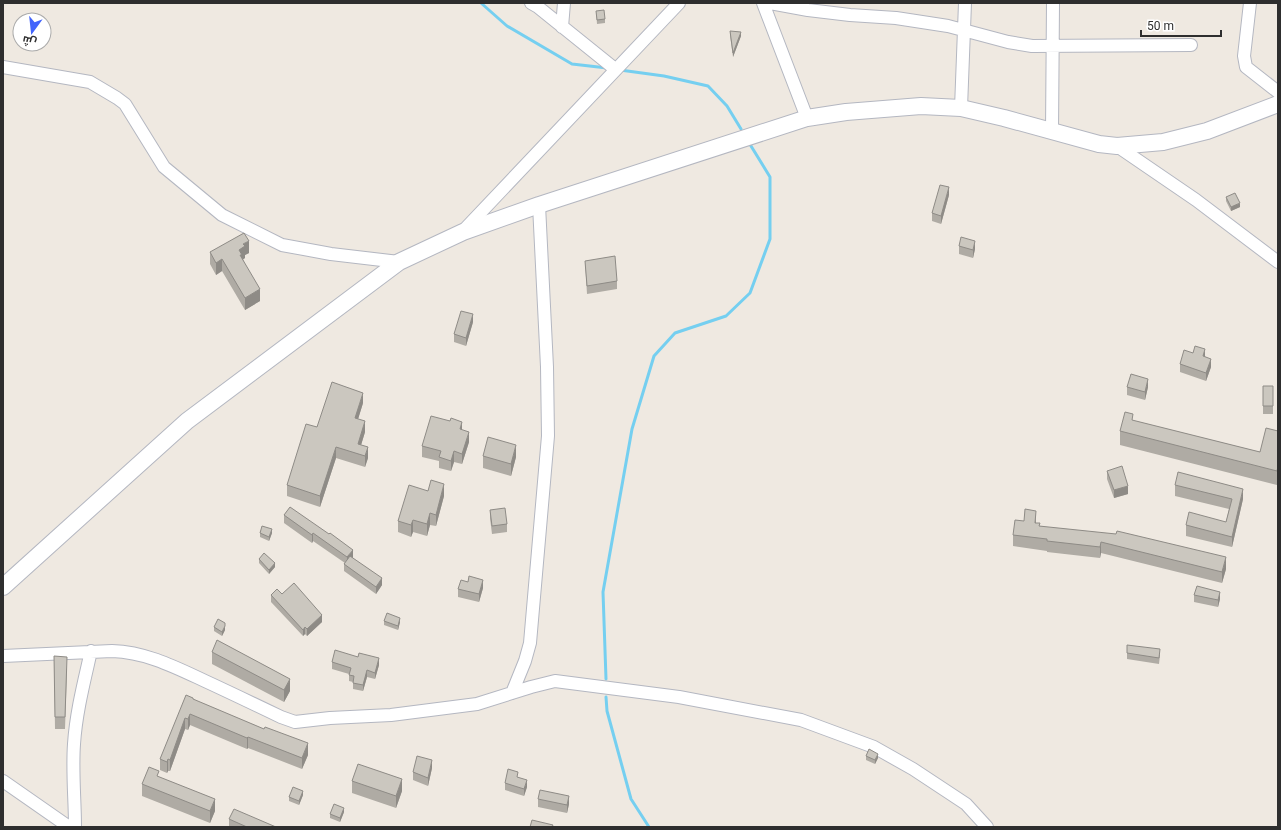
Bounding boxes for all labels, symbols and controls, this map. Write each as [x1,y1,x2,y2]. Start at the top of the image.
north arrow [12,12,52,52]
scale bar [1141,12,1221,38]
text: 50 m [1147,19,1174,33]
text: ش [21,33,38,49]

